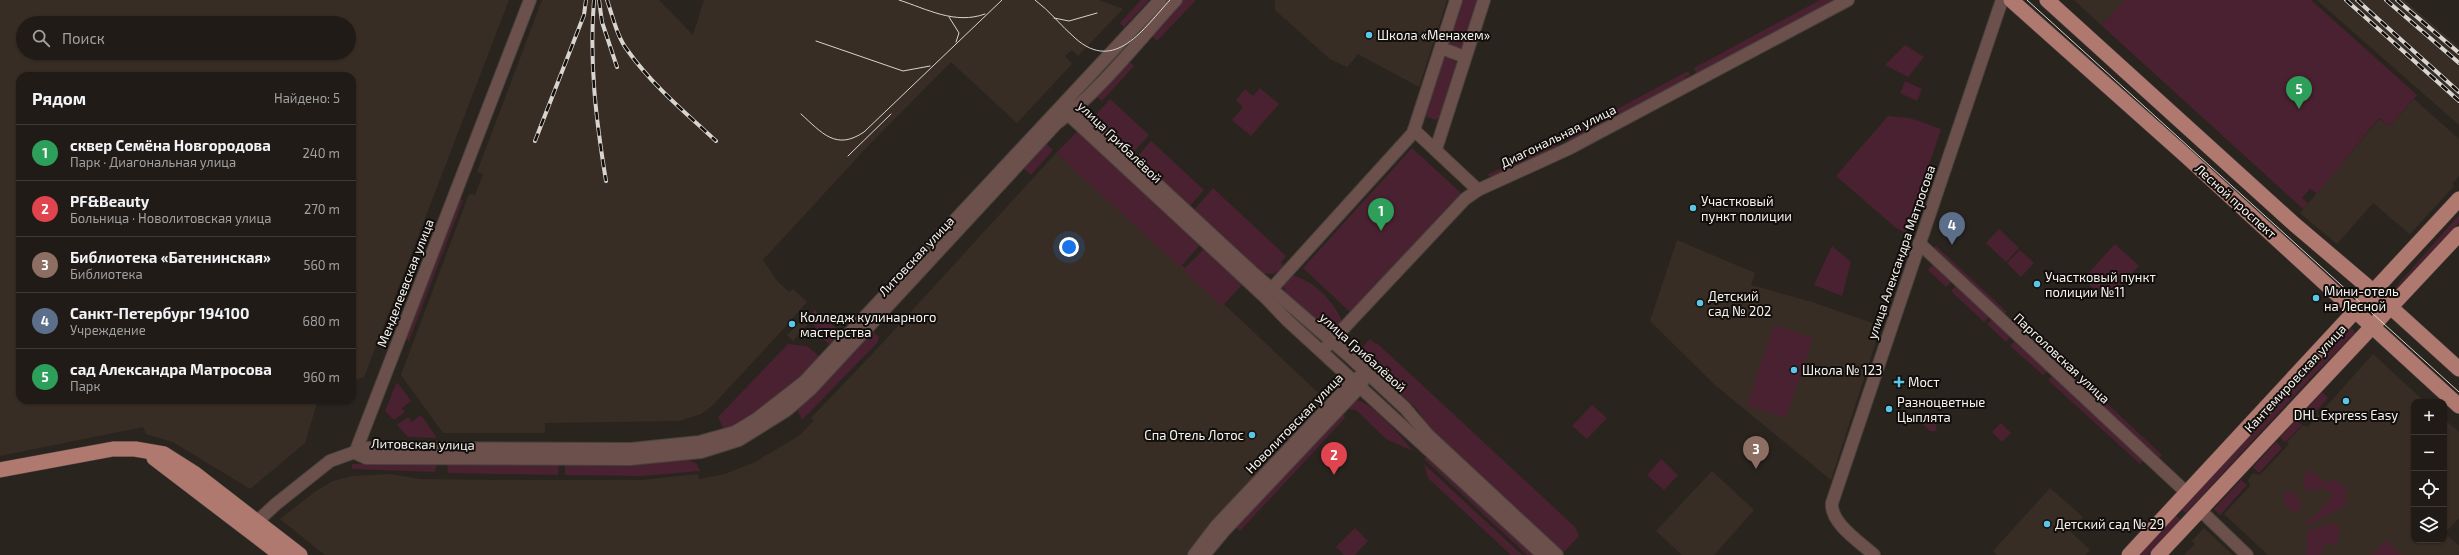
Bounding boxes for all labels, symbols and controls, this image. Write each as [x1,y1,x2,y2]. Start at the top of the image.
search box [16,16,356,60]
icon: search [30,27,52,49]
place label: Школа «Менахем» [1377,27,1490,43]
text: Поиск [62,29,105,47]
marker: Школа «Менахем» [1364,30,1374,40]
pin: 5 [2286,76,2312,109]
text: Рядом [32,88,86,108]
text: Найдено: 5 [274,90,340,106]
street label: улица Грибалёвой [1075,98,1165,186]
street label: Диагональная улица [1497,101,1619,171]
text: сквер Семёна Новгородова [70,136,271,154]
text: 1 [42,145,48,161]
text: 240 m [303,145,340,161]
text: Парк · Диагональная улица [70,154,236,170]
street label: Лесной проспект [2192,160,2281,242]
street label: улица Александра Матросова [1864,163,1938,341]
text: PF&Beauty [70,192,149,210]
place label: Участковый пункт полиции [1701,193,1792,224]
pin: 1 [1368,198,1394,231]
text: 2 [41,201,49,217]
text: 270 m [304,201,340,217]
marker: Участковый пункт полиции [1688,203,1698,213]
text: Больница · Новолитовская улица [70,210,271,226]
pin: 4 [1939,212,1965,245]
street label: Литовская улица [875,213,957,299]
street label: Менделеевская улица [373,217,437,349]
your location [1059,237,1079,257]
text: Библиотека «Батенинская» [70,248,271,266]
text: 3 [41,257,49,273]
text: 560 m [303,257,340,273]
text: Библиотека [70,266,143,282]
place label: Участковый пункт полиции №11 [2045,269,2156,300]
marker: Участковый пункт полиции №11 [2032,279,2042,289]
place label: Мини-отель на Лесной [2324,283,2399,314]
place label: Детский сад № 202 [1708,288,1771,319]
marker: Мини-отель на Лесной [2311,293,2321,303]
marker: Детский сад № 202 [1695,298,1705,308]
text: Санкт-Петербург 194100 [70,304,249,322]
place label: Колледж кулинарного мастерства [800,309,936,340]
street label: улица Грибалёвой [1316,309,1410,395]
street label: Парголовская улица [2011,309,2113,407]
text: 4 [41,313,49,329]
text: 680 m [303,313,340,329]
marker: Колледж кулинарного мастерства [787,319,797,329]
street label: Кантемировская улица [2241,321,2349,435]
text: Учреждение [70,322,146,338]
text: cад Александра Матросова [70,360,272,378]
place label: Школа № 123 [1802,362,1882,378]
marker: Школа № 123 [1789,365,1799,375]
text: 5 [41,369,49,385]
text: 960 m [303,369,340,385]
street label: Новолитовская улица [1242,370,1346,476]
place label: Мост [1908,374,1940,390]
marker: Мост [1893,376,1905,388]
text: Парк [70,378,100,394]
place label: Разноцветные Цыплята [1897,394,1985,425]
marker: DHL Express Easy [2341,396,2351,406]
map controls [2411,399,2447,543]
button: + [2411,399,2447,435]
marker: Разноцветные Цыплята [1884,404,1894,414]
place label: DHL Express Easy [2294,407,2398,423]
place label: Спа Отель Лотос [1144,427,1244,443]
marker: Спа Отель Лотос [1247,430,1257,440]
street label: Литовская улица [371,435,475,453]
button: − [2411,435,2447,471]
pin: 3 [1743,436,1769,469]
pin: 2 [1321,442,1347,475]
button: locate [2411,471,2447,507]
button: layers [2411,507,2447,543]
place label: Детский сад № 29 [2055,516,2164,532]
marker: Детский сад № 29 [2042,519,2052,529]

